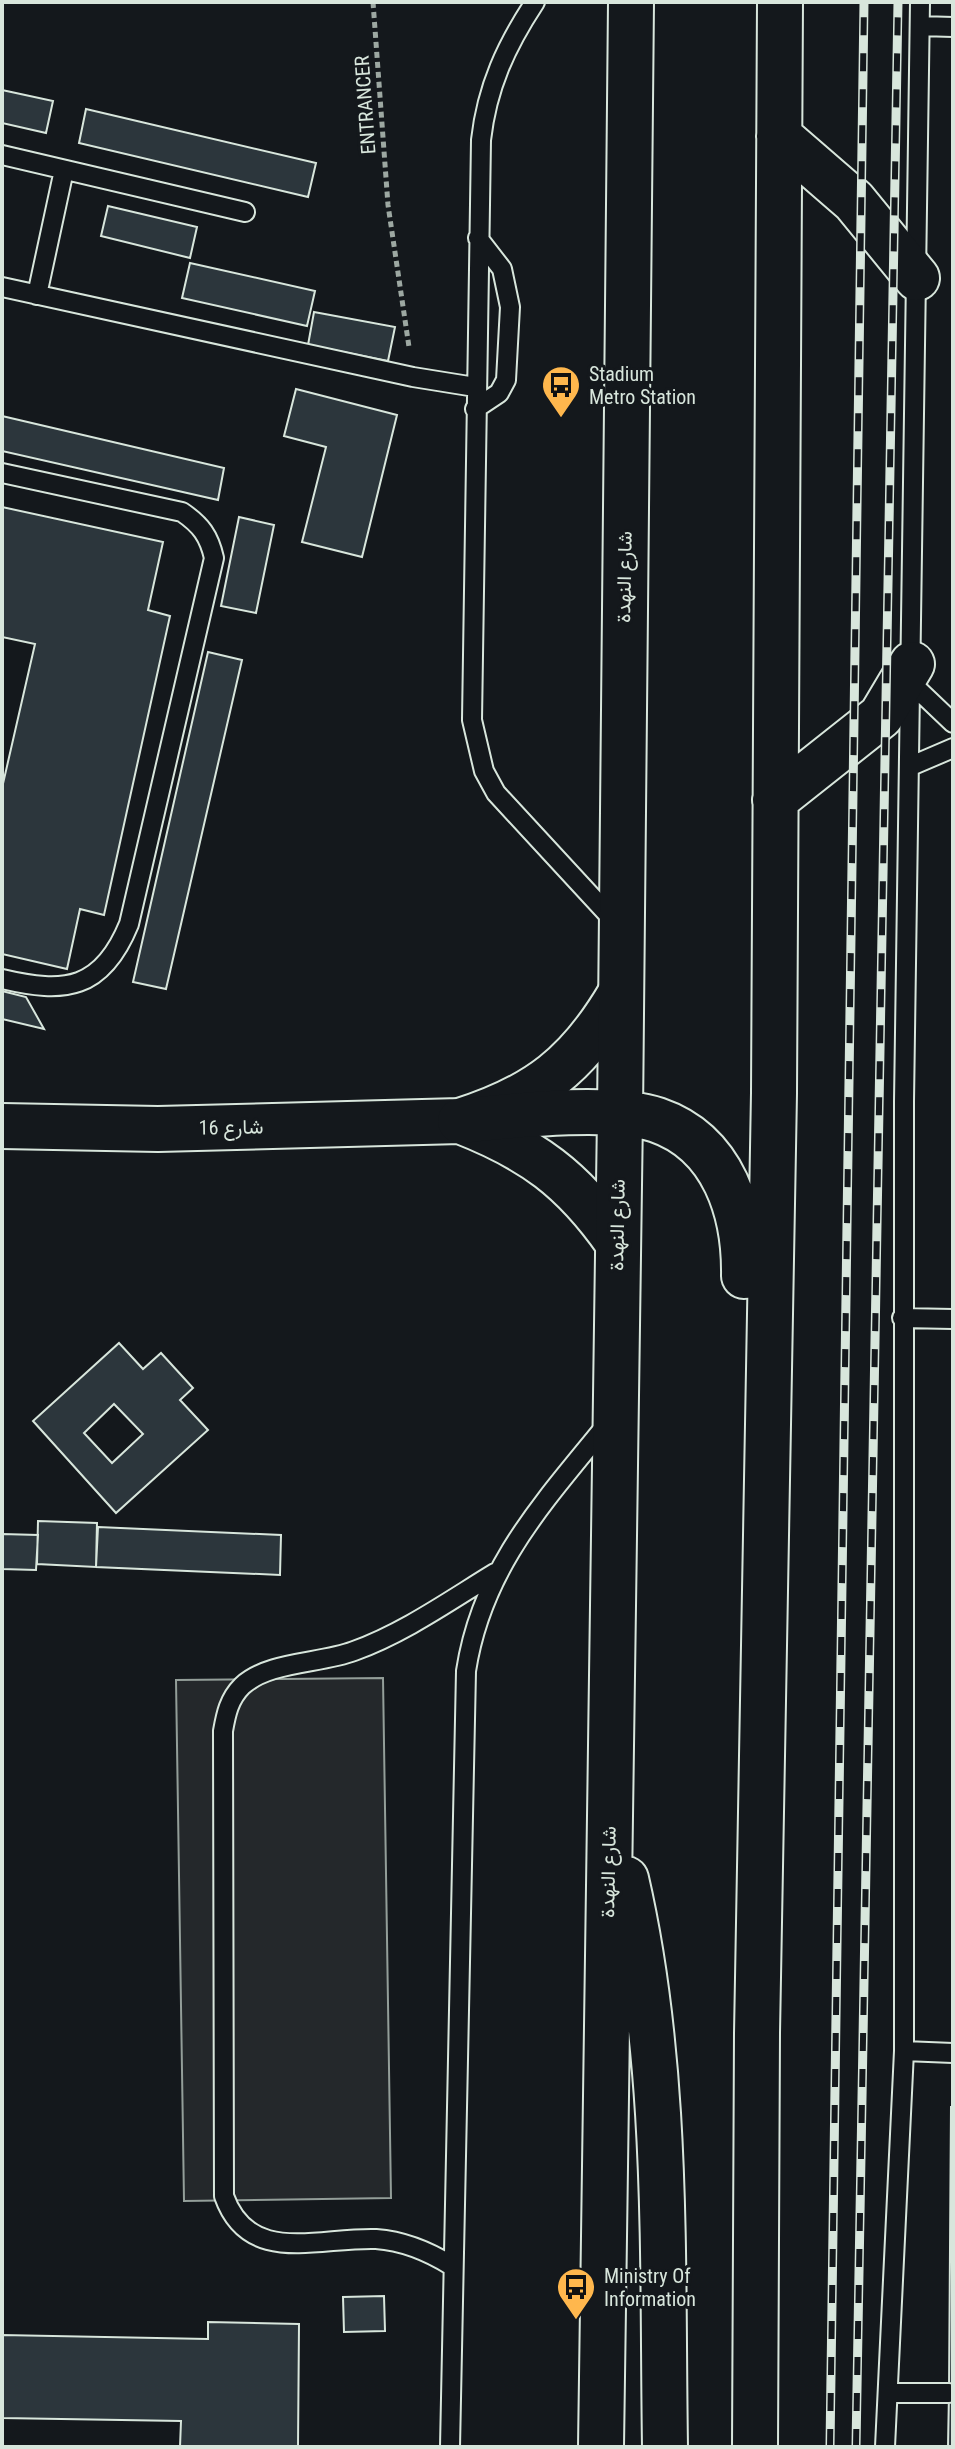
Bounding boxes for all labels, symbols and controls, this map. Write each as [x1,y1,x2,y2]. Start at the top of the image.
street label: ENTRANCER [350,54,380,155]
place label: Stadium Metro Station [589,362,696,409]
bus stop icon: Stadium Metro Station [540,364,582,419]
street label: شارع النهدة [611,531,639,623]
street label: شارع 16 [199,1114,264,1142]
street label: شارع النهدة [604,1179,632,1271]
street label: شارع النهدة [595,1826,623,1918]
place label: Ministry Of Information [604,2264,696,2311]
bus stop icon: Ministry Of Information [555,2266,597,2321]

